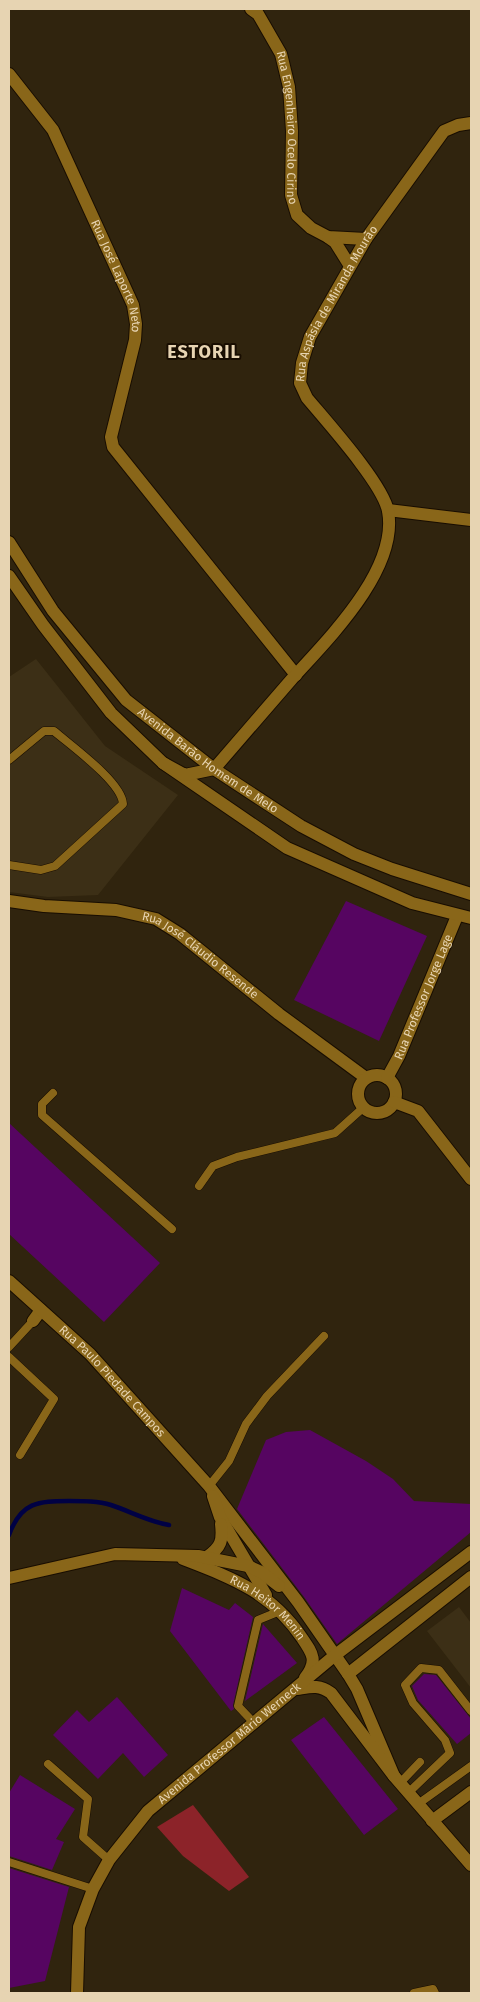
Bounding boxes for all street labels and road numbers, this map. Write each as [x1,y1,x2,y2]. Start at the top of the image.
street label: Rua Engenheiro Ocelo Cirino [273,49,300,206]
street label: Rua José Laporte Neto [88,217,143,333]
street label: Rua Aspásia de Miranda Mourão [293,223,380,383]
street label: Avenida Barão Homem de Melo [135,705,281,816]
street label: Rua José Cláudio Resende [141,909,261,1001]
street label: Rua Professor Jorge Lage [391,932,456,1062]
street label: Rua Paulo Piedade Campos [56,1323,168,1440]
street label: Rua Heitor Menin [228,1572,308,1642]
street label: Avenida Professor Mário Werneck [155,1679,304,1807]

